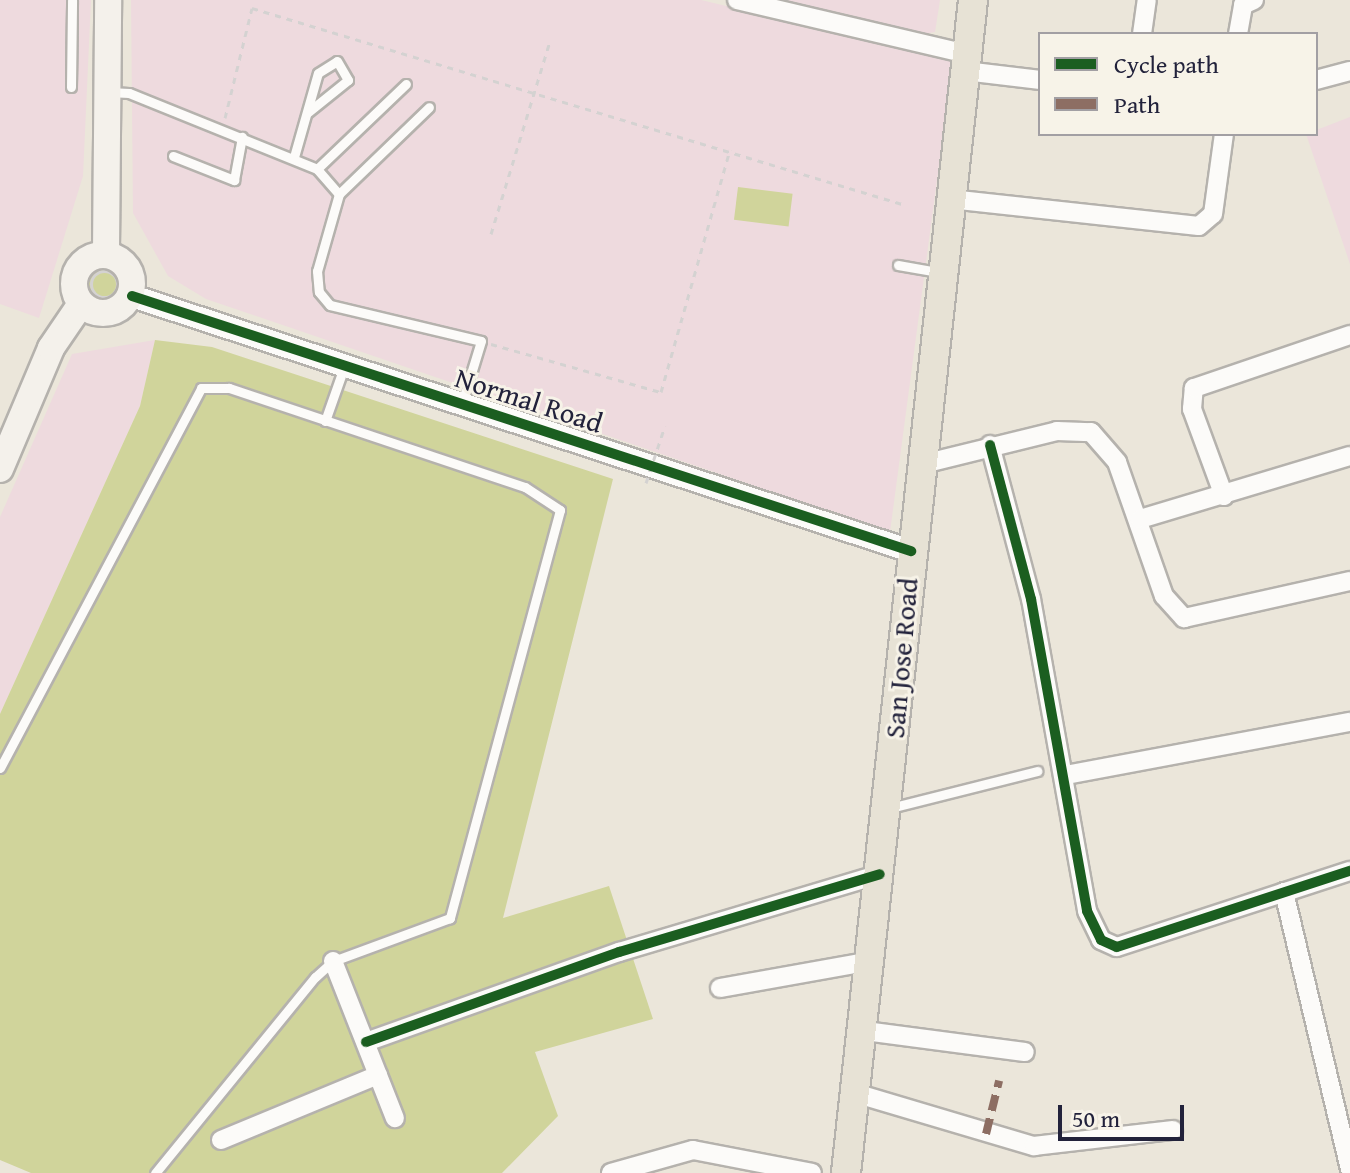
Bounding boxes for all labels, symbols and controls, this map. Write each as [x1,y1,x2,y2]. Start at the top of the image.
legend [1038,32,1318,136]
text: Cycle path [1114,47,1219,82]
text: Path [1114,87,1160,122]
street label: Normal Road [451,360,607,440]
street label: San Jose Road [877,576,925,740]
scale bar [1062,1089,1188,1139]
text: 50 m [1072,1101,1120,1136]

